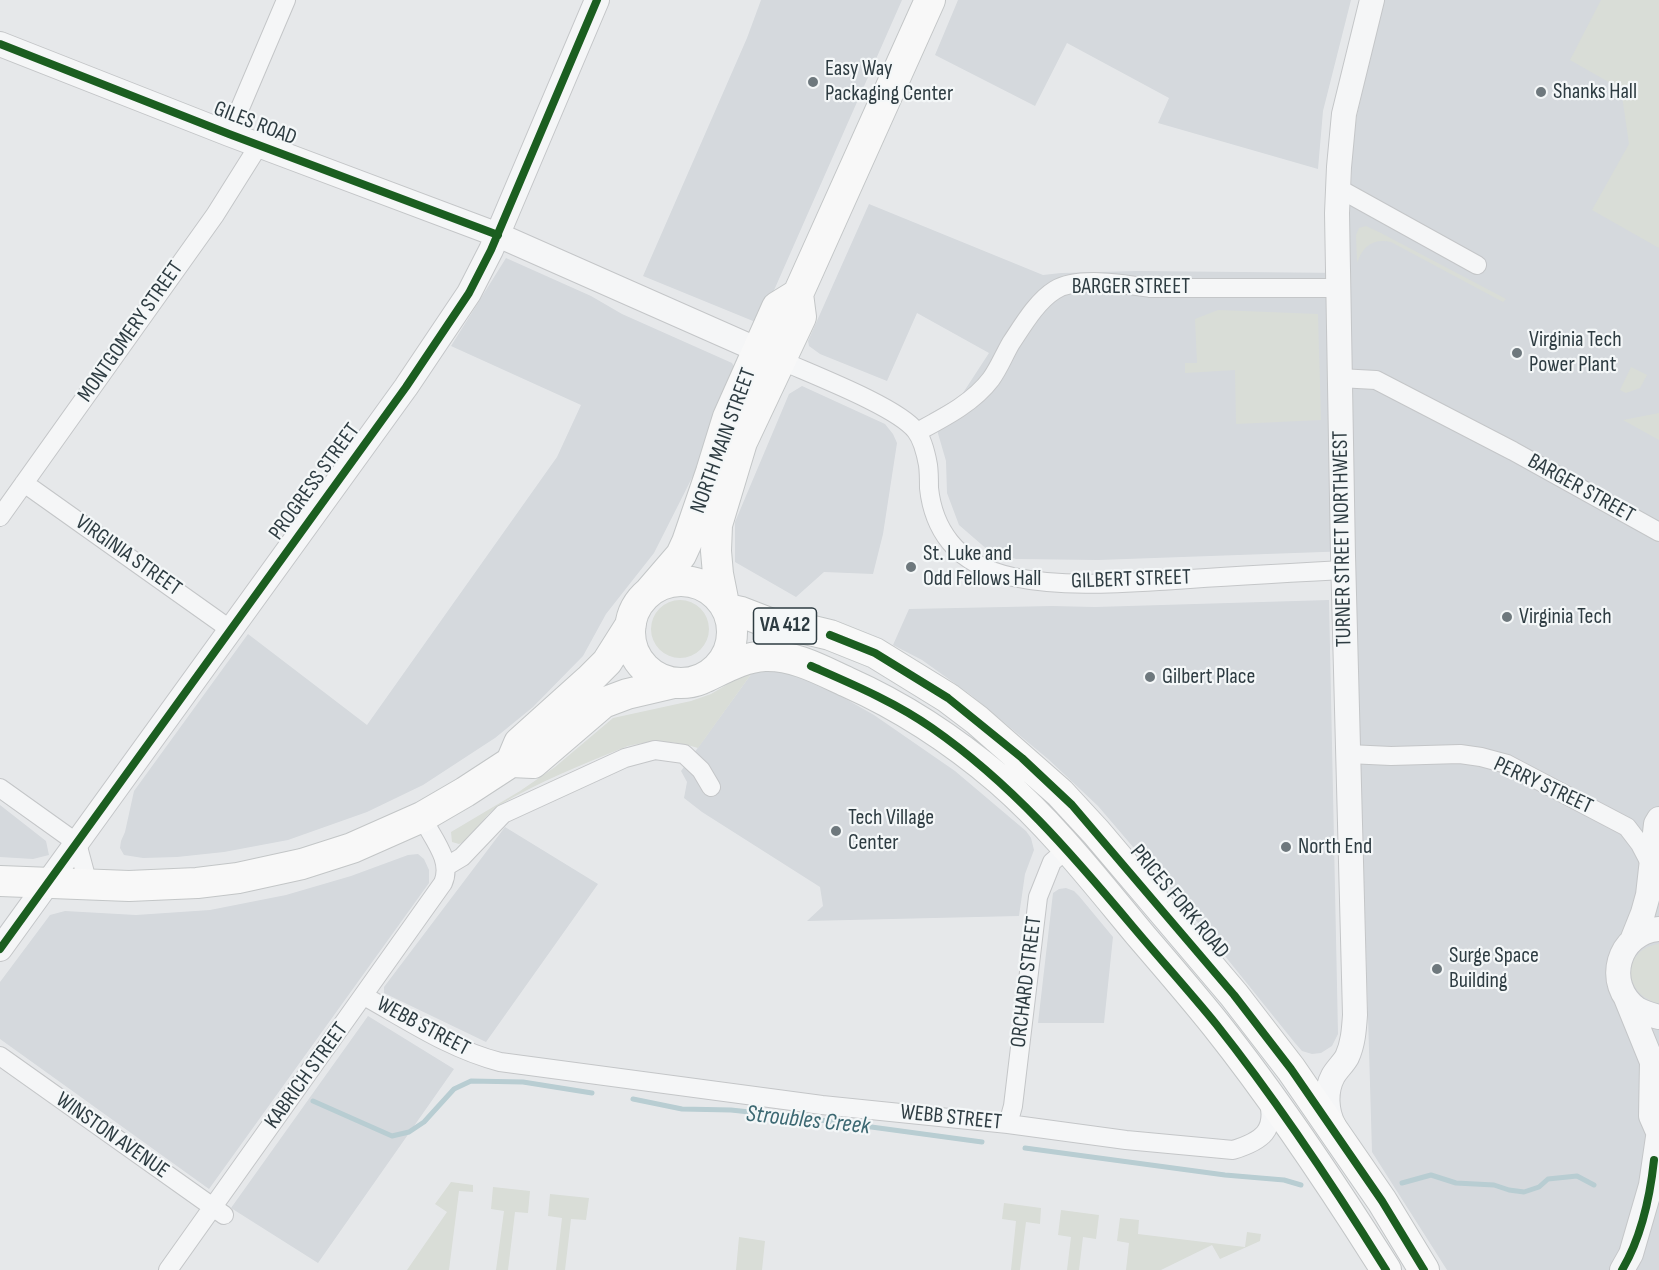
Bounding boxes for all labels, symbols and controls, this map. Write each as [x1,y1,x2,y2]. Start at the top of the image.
place label: Easy Way Packaging Center [825,56,953,107]
marker: Easy Way Packaging Center [806,75,820,89]
place label: Shanks Hall [1553,79,1637,105]
marker: Shanks Hall [1534,85,1548,99]
street label: GILES ROAD [210,96,300,152]
street label: MONTGOMERY STREET [73,257,189,407]
street label: BARGER STREET [1072,274,1190,300]
place label: Virginia Tech Power Plant [1529,327,1622,378]
marker: Virginia Tech Power Plant [1510,346,1524,360]
street label: NORTH MAIN STREET [686,365,762,517]
street label: PROGRESS STREET [264,419,366,545]
street label: TURNER STREET NORTHWEST [1328,431,1358,647]
street label: BARGER STREET [1523,449,1639,529]
street label: VIRGINIA STREET [70,510,186,602]
place label: St. Luke and Odd Fellows Hall [923,541,1041,592]
marker: St. Luke and Odd Fellows Hall [904,560,918,574]
street label: GILBERT STREET [1070,565,1192,595]
place label: Virginia Tech [1519,604,1612,630]
road number: VA 412 [754,608,816,644]
marker: Virginia Tech [1500,610,1514,624]
place label: Gilbert Place [1162,664,1255,690]
marker: Gilbert Place [1143,670,1157,684]
street label: PERRY STREET [1489,752,1597,820]
place label: Tech Village Center [848,805,934,856]
marker: Tech Village Center [829,824,843,838]
place label: North End [1298,834,1372,860]
street label: PRICES FORK ROAD [1124,840,1234,964]
marker: North End [1279,840,1293,854]
street label: ORCHARD STREET [1006,915,1048,1049]
place label: Surge Space Building [1449,943,1539,994]
marker: Surge Space Building [1430,962,1444,976]
street label: WEBB STREET [372,991,474,1063]
street label: KABRICH STREET [260,1018,354,1134]
street label: WINSTON AVENUE [50,1087,174,1185]
water label: Stroubles Creek [745,1100,871,1142]
street label: WEBB STREET [899,1100,1003,1136]

